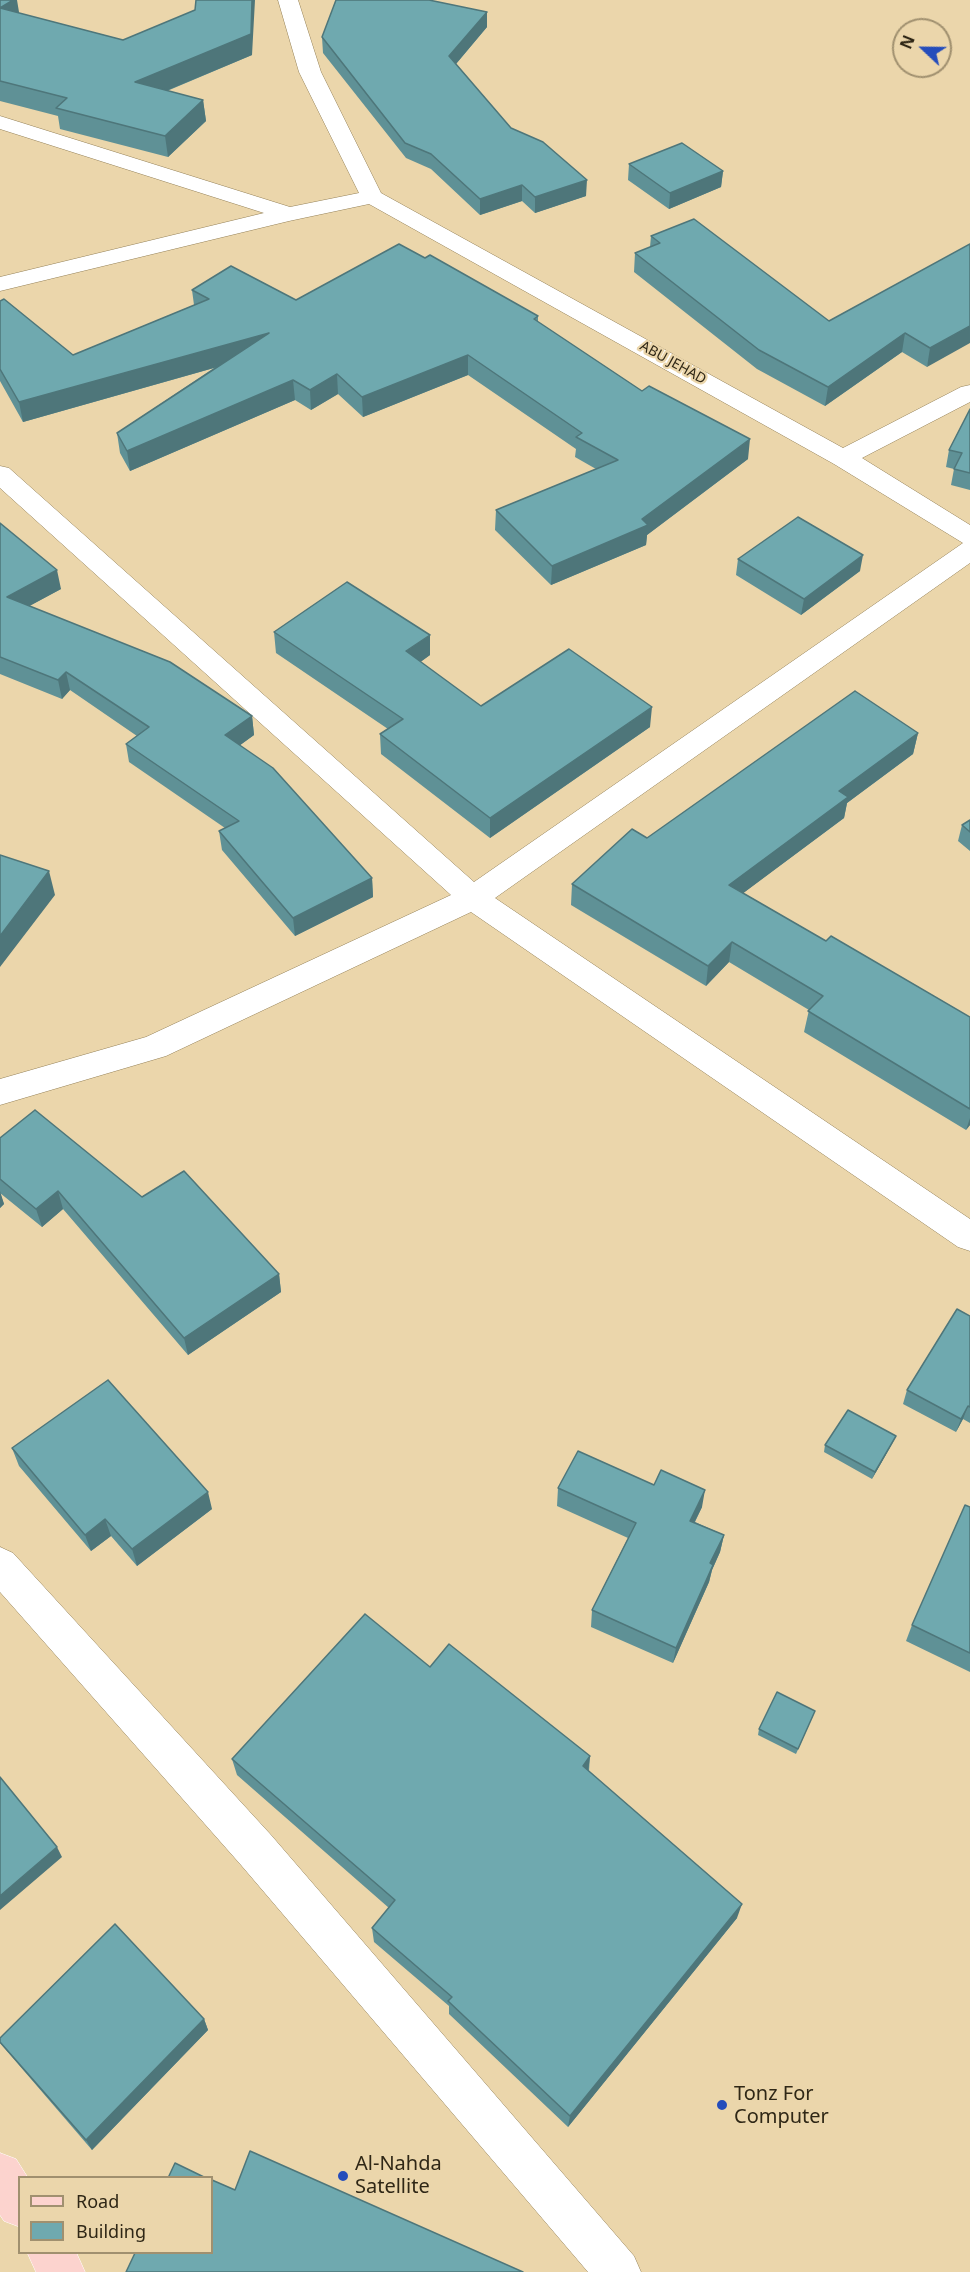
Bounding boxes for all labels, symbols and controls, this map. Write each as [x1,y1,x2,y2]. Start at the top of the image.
north arrow [892,18,952,78]
text: N [895,32,920,52]
street label: ABU JEHAD [637,338,709,388]
place label: Tonz For Computer [734,2082,829,2129]
marker: Tonz For Computer [715,2098,729,2112]
place label: Al-Nahda Satellite [355,2152,442,2199]
marker: Al-Nahda Satellite [336,2169,350,2183]
legend [18,2176,213,2254]
text: Road [76,2189,119,2213]
text: Building [76,2219,146,2243]

